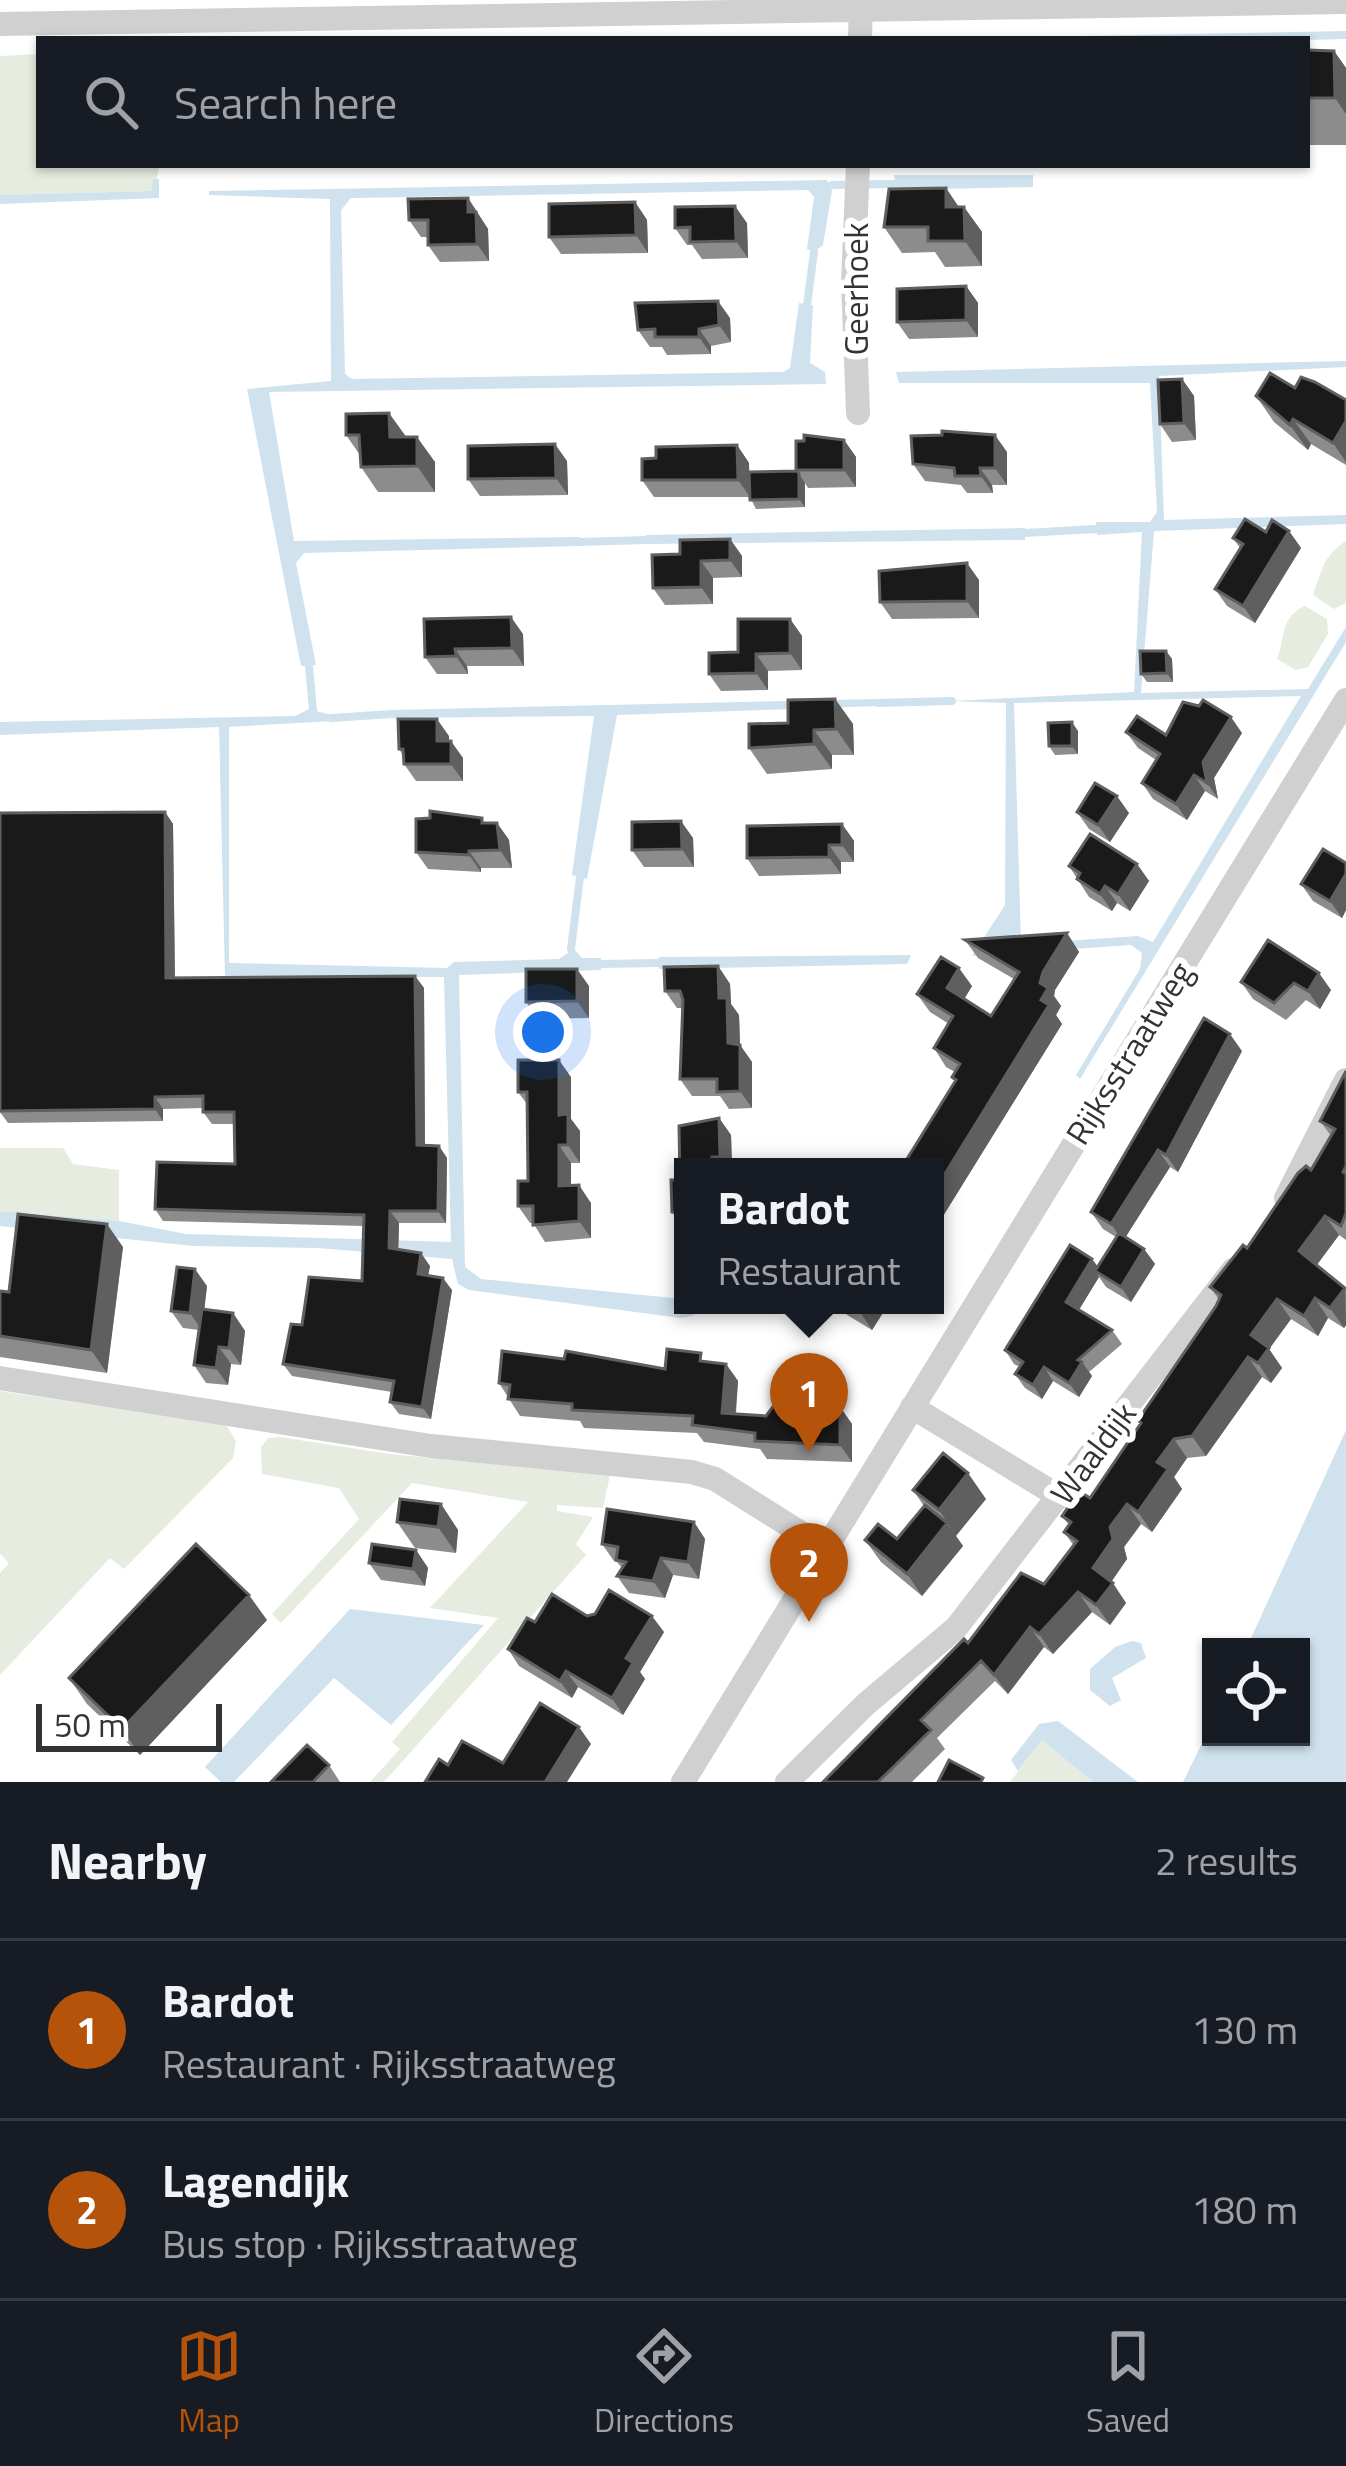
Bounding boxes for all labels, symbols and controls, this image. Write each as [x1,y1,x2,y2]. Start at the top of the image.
search box [36,36,1310,168]
text: Search here [174,68,397,136]
icon: search [78,69,144,135]
street label: Geerhoek [831,222,881,355]
street label: Rijksstraatweg [1053,952,1205,1154]
your location [513,1002,573,1062]
popup [674,1158,944,1314]
text: Bardot [718,1173,850,1241]
text: Restaurant [718,1241,901,1300]
pin: 1 [770,1353,848,1452]
street label: Waaldijk [1038,1391,1148,1515]
pin: 2 [770,1523,848,1622]
map controls [1202,1638,1310,1746]
button: locate [1202,1638,1310,1746]
scale bar [36,1698,222,1751]
text: 50 m [54,1700,126,1750]
text: Nearby [48,1821,207,1899]
text: 2 results [1155,1831,1298,1890]
text: Bardot [162,1966,294,2034]
text: 1 [76,2000,98,2059]
text: 130 m [1191,2000,1298,2059]
text: Restaurant · Rijksstraatweg [162,2034,616,2093]
text: Lagendijk [162,2146,349,2214]
text: 2 [76,2180,98,2239]
text: 180 m [1191,2180,1298,2239]
text: Bus stop · Rijksstraatweg [162,2214,577,2273]
tab: Map [176,2323,242,2445]
tab: Directions [594,2323,734,2445]
tab: Saved [1086,2323,1170,2445]

